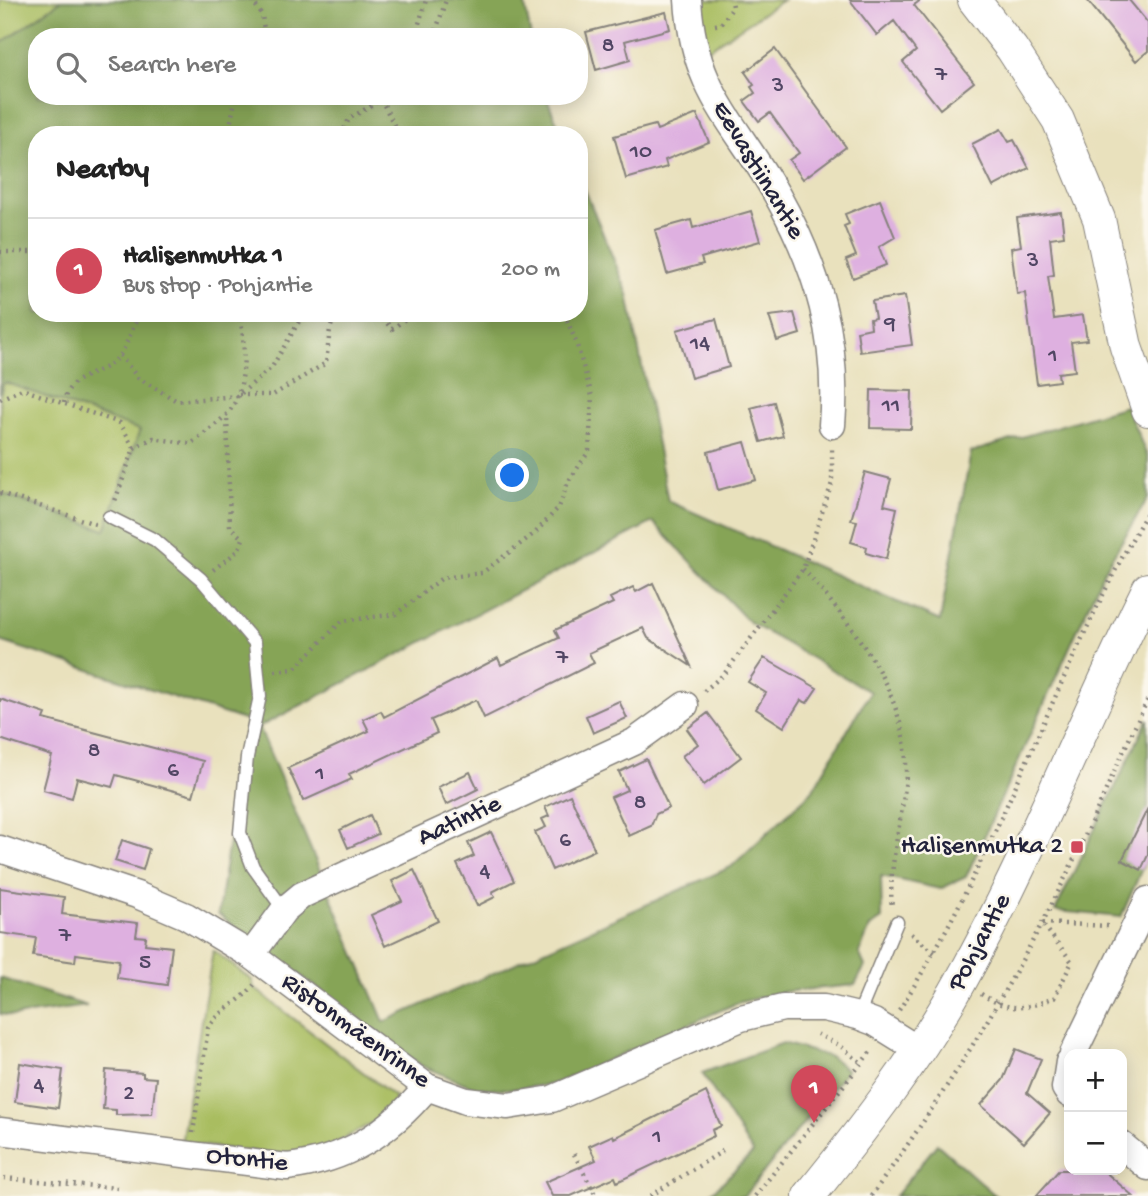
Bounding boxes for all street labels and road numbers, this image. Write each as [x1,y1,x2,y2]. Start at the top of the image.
street label: Eevastiinantie [704,96,811,246]
street label: Aatintie [414,789,507,855]
street label: Pohjantie [942,888,1020,998]
street label: Ristonmäenrinne [274,967,436,1097]
street label: Otontie [205,1141,290,1181]

